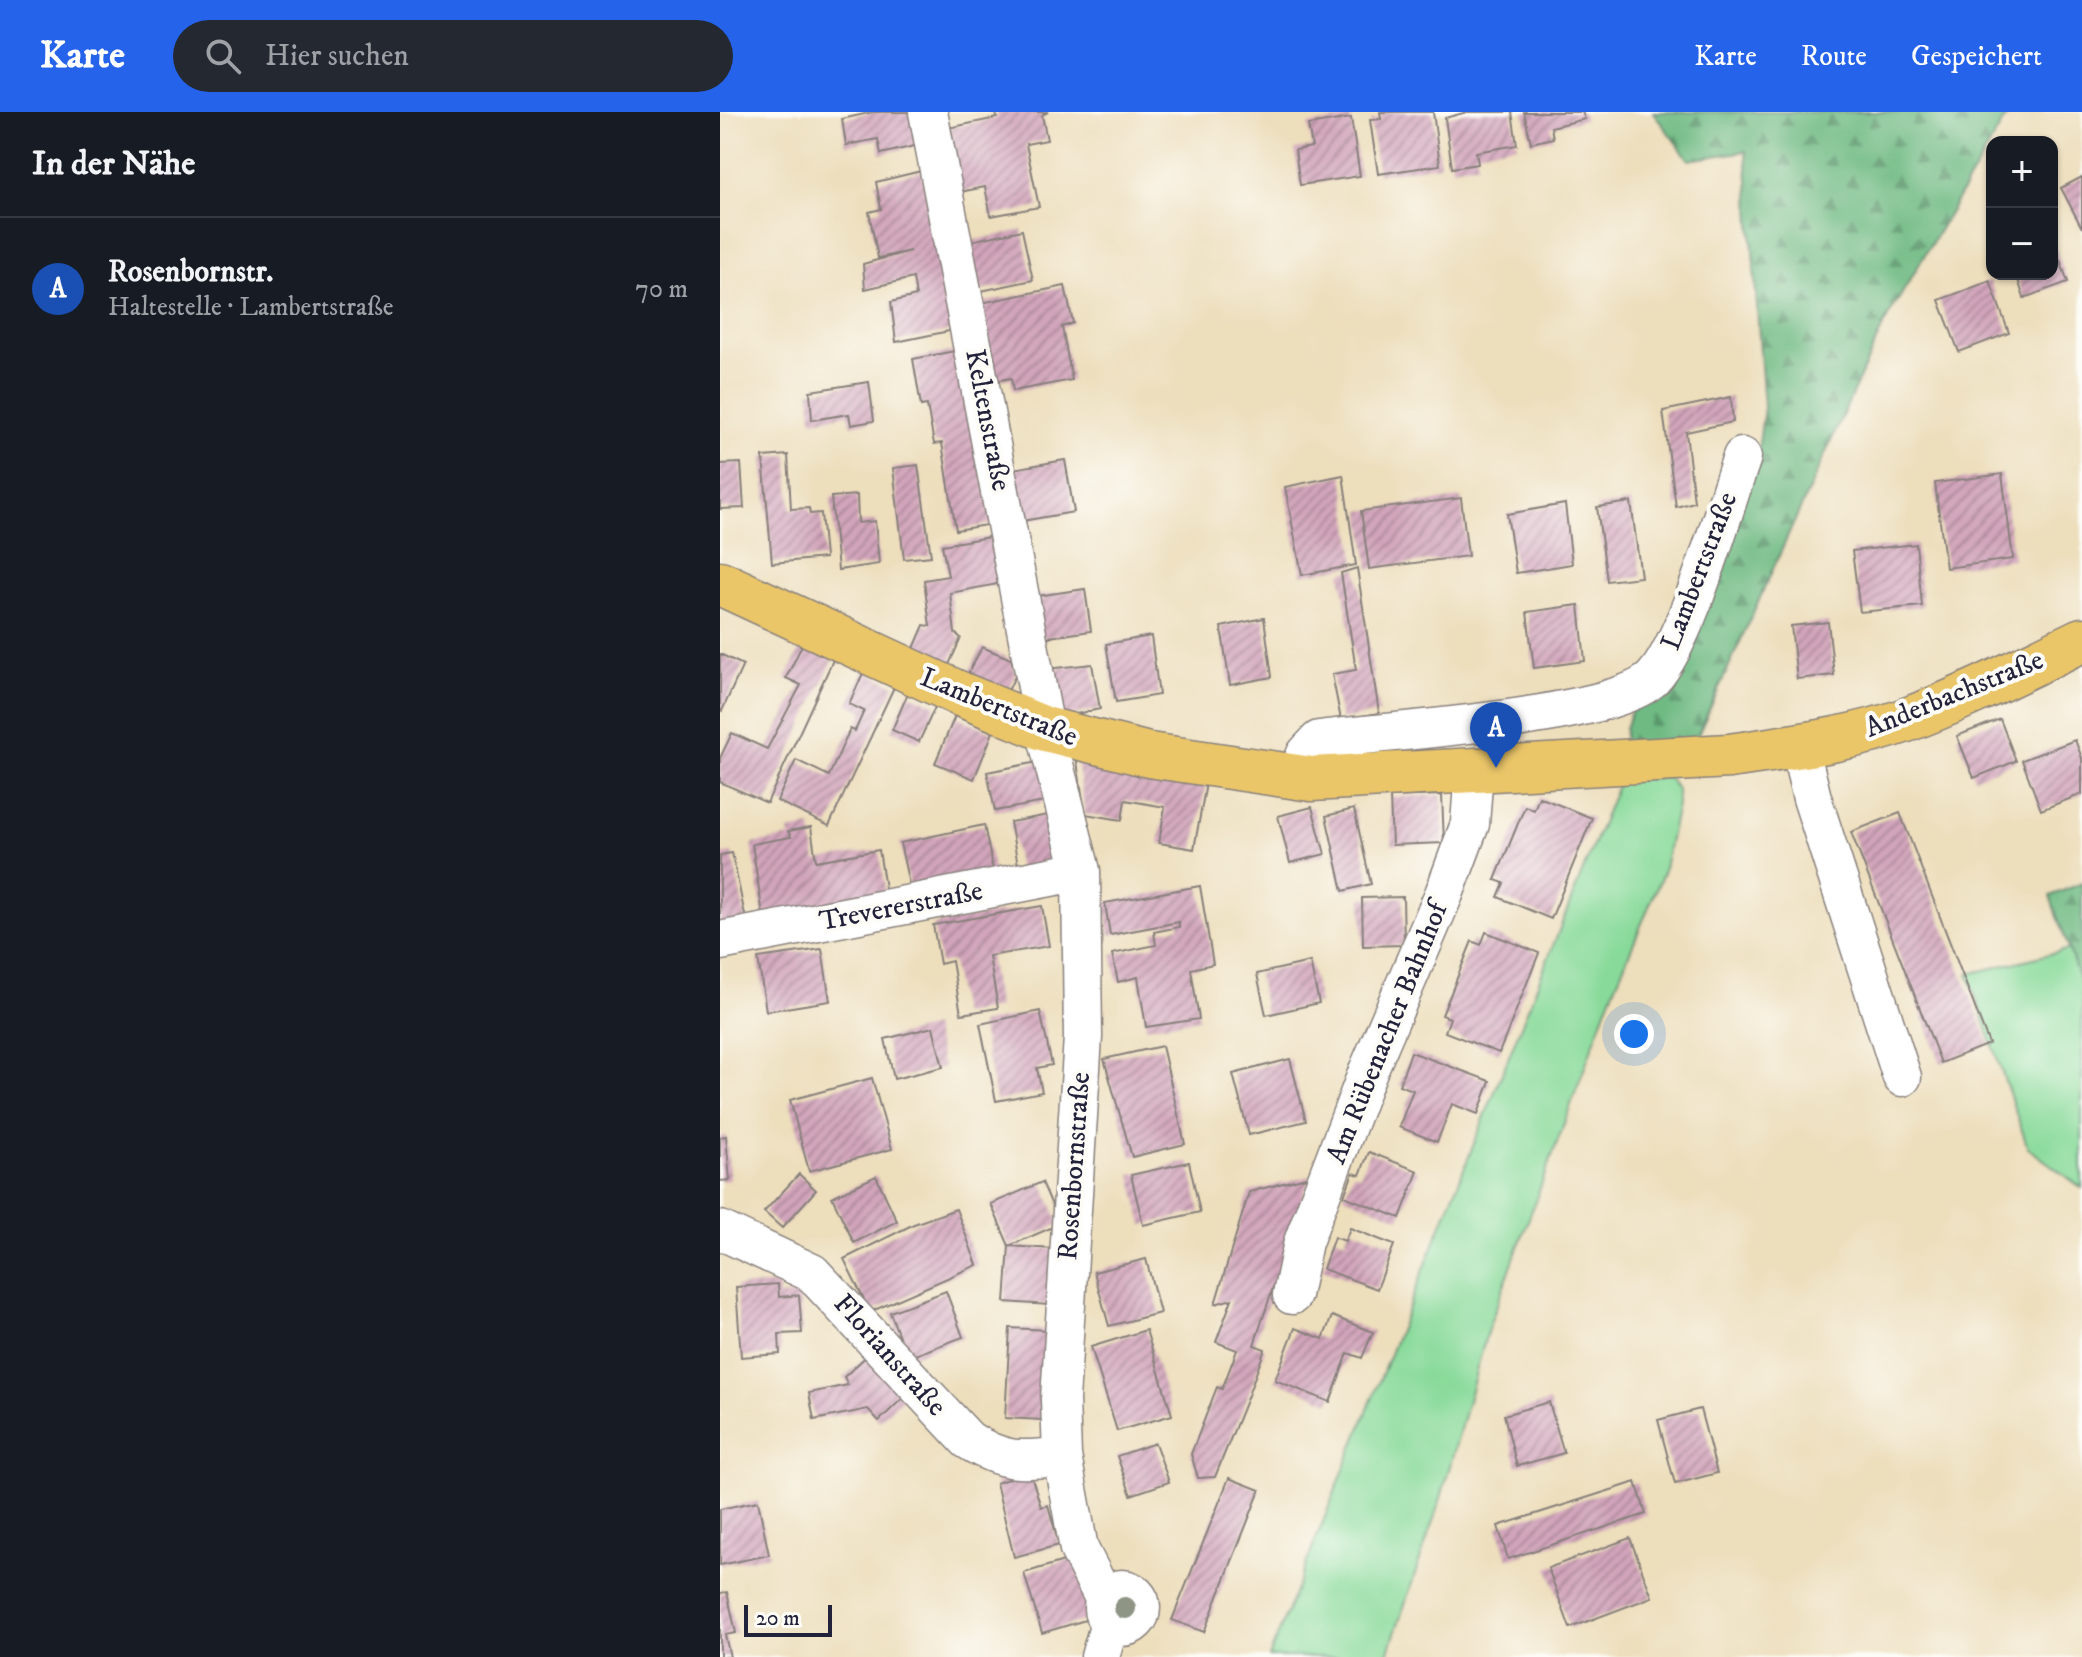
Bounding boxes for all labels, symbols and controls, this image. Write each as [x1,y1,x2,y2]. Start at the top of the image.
search box [173,20,733,92]
text: Karte [40,32,125,80]
icon: search [201,34,245,78]
text: Hier suchen [265,38,409,75]
text: Karte [1694,39,1757,74]
text: Route [1801,39,1867,74]
text: Gespeichert [1911,39,2042,74]
map controls [1986,136,2058,280]
button: + [1986,136,2058,208]
text: In der Nähe [32,143,195,185]
button: − [1986,208,2058,280]
text: Rosenbornstr. [108,254,273,291]
text: A [50,273,66,306]
text: 70 m [635,273,688,306]
text: Haltestelle · Lambertstraße [108,291,394,324]
street label: Keltenstraße [957,346,1019,494]
street label: Lambertstraße [1653,487,1745,655]
street label: Anderbachstraße [1860,642,2048,746]
street label: Lambertstraße [915,660,1083,754]
pin: A [1470,702,1522,768]
street label: Trevererstraße [816,873,986,939]
street label: Am Rübenacher Bahnhof [1319,893,1457,1169]
your location [1614,1014,1654,1054]
street label: Rosenbornstraße [1050,1071,1098,1261]
street label: Florianstraße [826,1287,954,1423]
scale bar [744,1601,832,1637]
text: 20 m [756,1605,800,1632]

